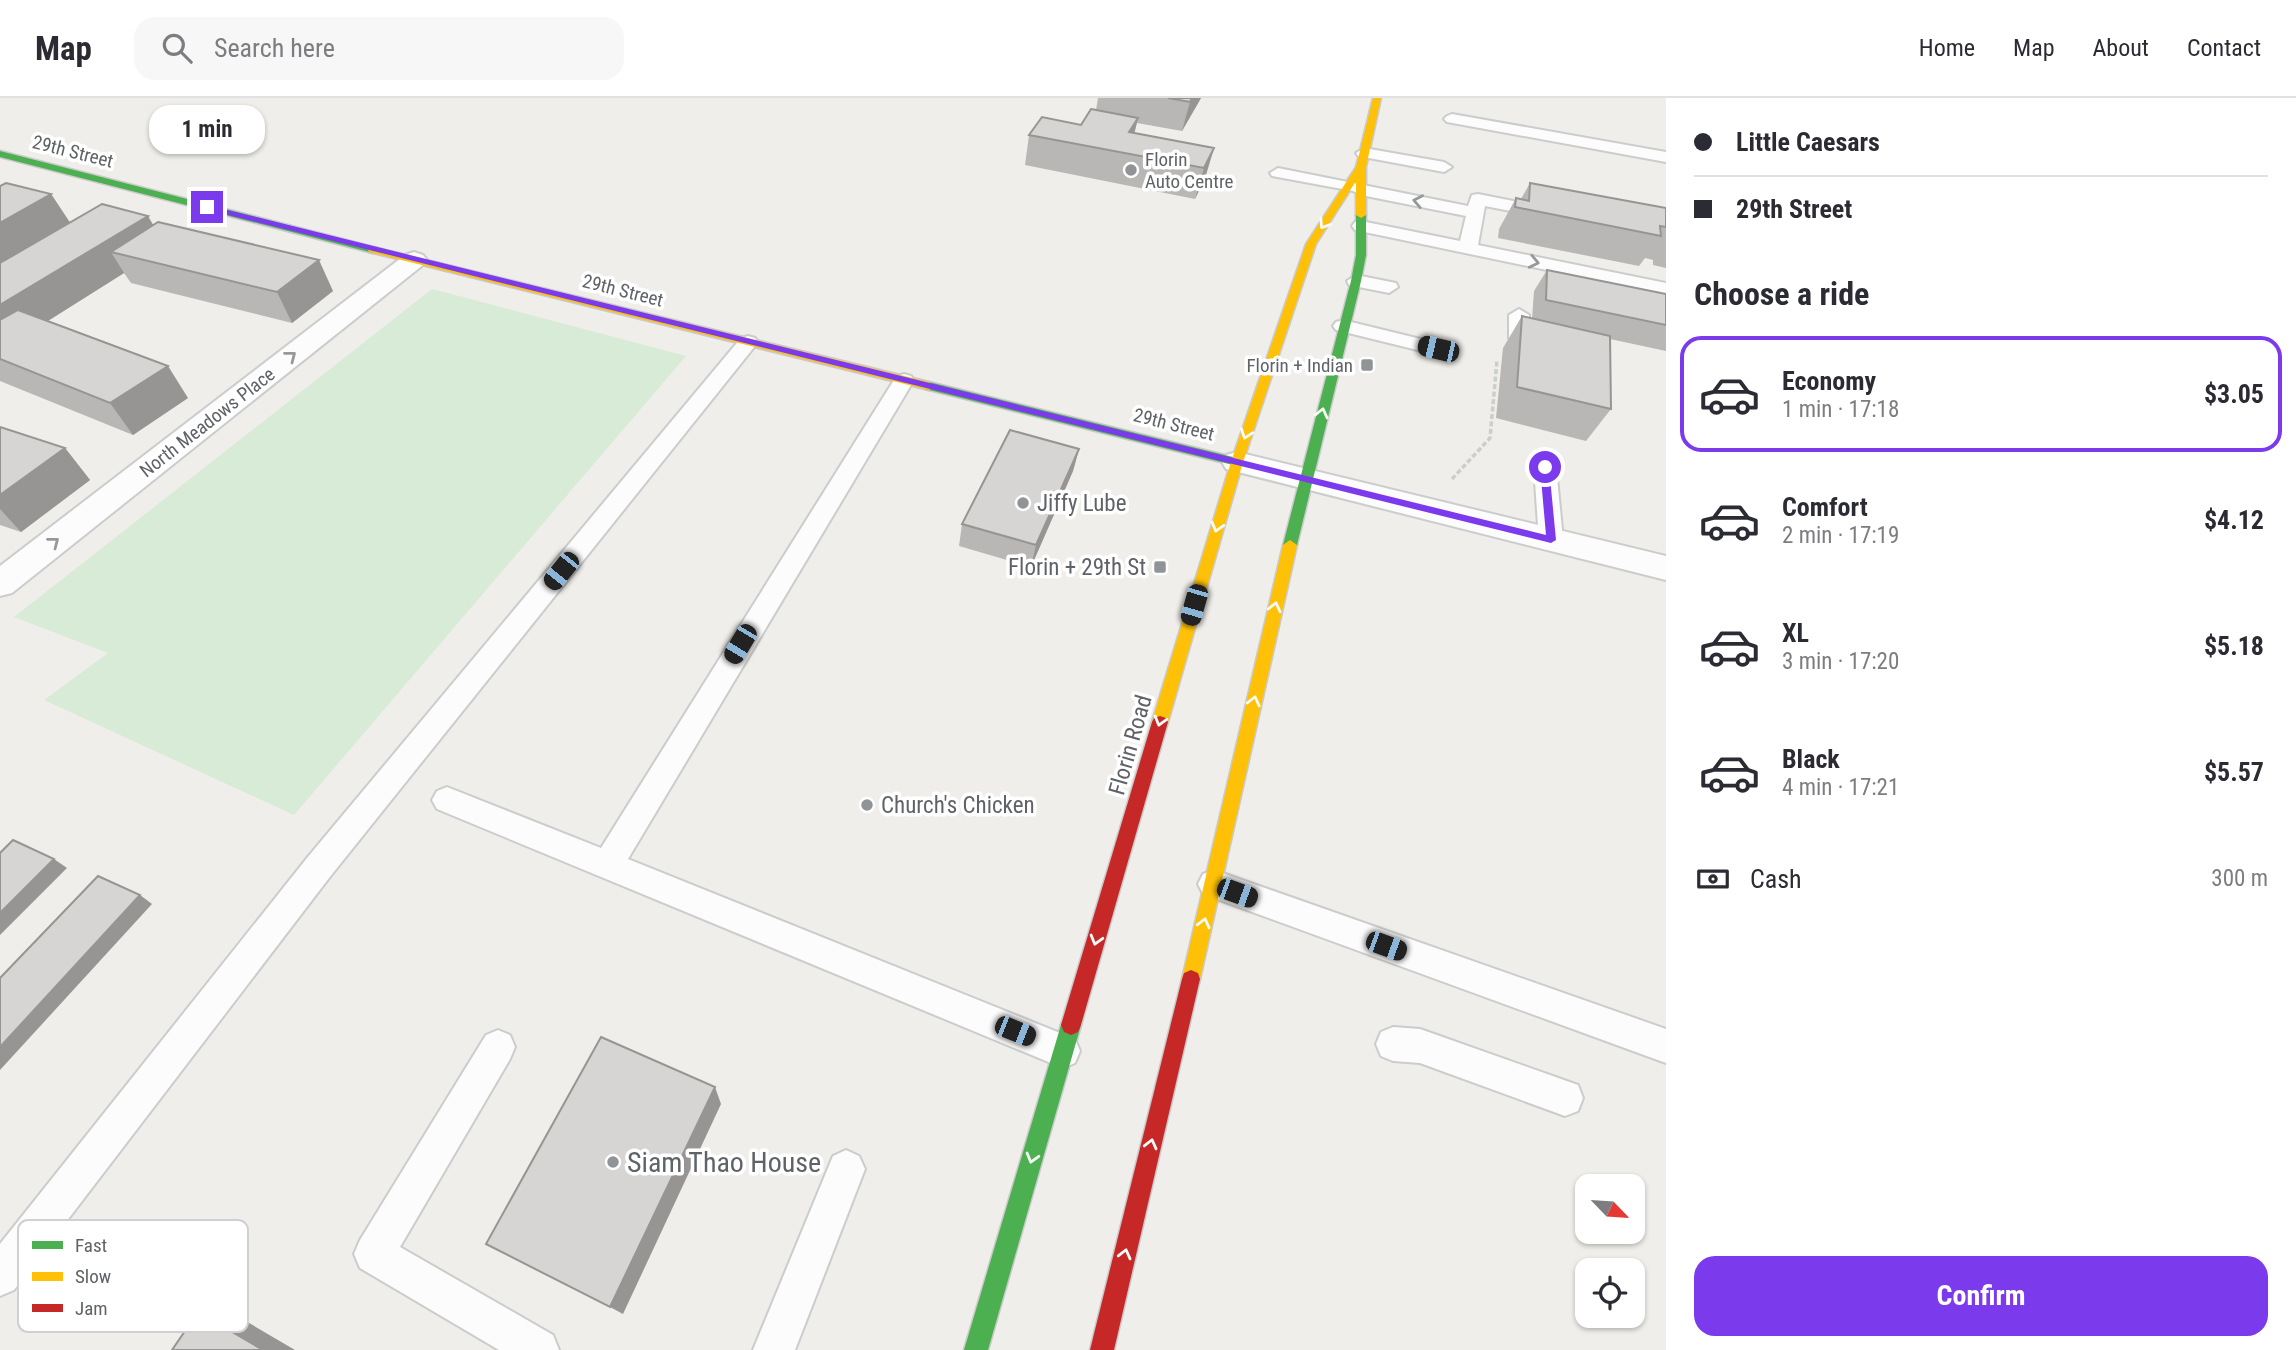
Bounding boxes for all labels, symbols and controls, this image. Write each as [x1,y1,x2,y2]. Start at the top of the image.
search box [134,17,624,80]
text: Map [35,29,92,68]
icon: search [158,29,196,67]
text: Search here [214,33,335,63]
text: Home [1919,34,1975,62]
text: Map [2013,34,2055,62]
text: About [2093,34,2149,62]
text: Contact [2187,34,2261,62]
callout: 1 min [149,105,265,154]
text: 1 min [181,116,233,143]
text: Little Caesars [1736,127,1880,157]
street label: 29th Street [30,130,116,173]
place label: Florin Auto Centre [1145,148,1233,193]
marker: Florin Auto Centre [1123,162,1139,178]
route end [191,191,223,223]
text: 29th Street [1736,194,1852,224]
one-way arrow [1412,195,1424,210]
one-way arrow [1319,217,1332,230]
one-way arrow [1528,253,1540,268]
street label: 29th Street [580,269,666,312]
text: Choose a ride [1694,275,1869,313]
car [1416,334,1461,364]
one-way arrow [283,352,296,365]
place label: Florin + Indian [1246,354,1353,377]
marker: Florin + Indian [1359,357,1375,373]
street label: North Meadows Place [135,362,280,482]
icon: car [1698,363,1761,426]
text: Economy [1782,366,1876,396]
text: $3.05 [2204,379,2264,409]
text: 1 min · 17:18 [1782,396,1899,423]
street label: 29th Street [1131,403,1217,446]
one-way arrow [1314,407,1328,419]
one-way arrow [1240,428,1254,440]
route start [1529,451,1561,483]
icon: car [1698,489,1761,552]
place label: Jiffy Lube [1037,490,1127,517]
text: Comfort [1782,492,1868,522]
marker: Jiffy Lube [1015,495,1031,511]
text: $4.12 [2204,505,2264,535]
one-way arrow [1211,521,1226,533]
text: 2 min · 17:19 [1782,522,1899,549]
one-way arrow [46,537,58,550]
car [540,548,583,594]
place label: Florin + 29th St [1008,554,1146,581]
marker: Florin + 29th St [1152,559,1168,575]
car [1179,582,1210,628]
one-way arrow [1267,602,1282,614]
icon: car [1698,615,1761,678]
text: XL [1782,618,1809,648]
car [721,621,760,667]
text: $5.18 [2204,631,2264,661]
text: 3 min · 17:20 [1782,648,1899,675]
street label: Florin Road [1103,692,1158,798]
one-way arrow [1246,695,1261,707]
one-way arrow [1154,715,1169,727]
icon: car [1698,741,1761,804]
text: Black [1782,744,1840,774]
text: $5.57 [2204,757,2264,787]
text: 4 min · 17:21 [1782,774,1899,801]
place label: Church's Chicken [881,792,1035,819]
marker: Church's Chicken [859,797,875,813]
icon: cash [1694,860,1732,898]
text: Cash [1750,864,1802,894]
text: 300 m [2211,865,2268,892]
car [1214,876,1261,910]
one-way arrow [1196,917,1210,929]
car [1363,929,1410,963]
one-way arrow [1090,933,1105,945]
car [992,1013,1039,1049]
one-way arrow [1143,1138,1157,1150]
place label: Siam Thao House [627,1146,821,1179]
one-way arrow [1026,1152,1041,1164]
marker: Siam Thao House [605,1154,621,1170]
north arrow [1575,1174,1645,1244]
map controls [1575,1174,1645,1328]
legend [18,1220,248,1332]
text: Fast [75,1234,107,1257]
one-way arrow [1116,1248,1131,1260]
button: Confirm [1694,1256,2268,1336]
button: locate [1575,1258,1645,1328]
text: Slow [75,1265,111,1288]
text: Jam [75,1297,108,1320]

